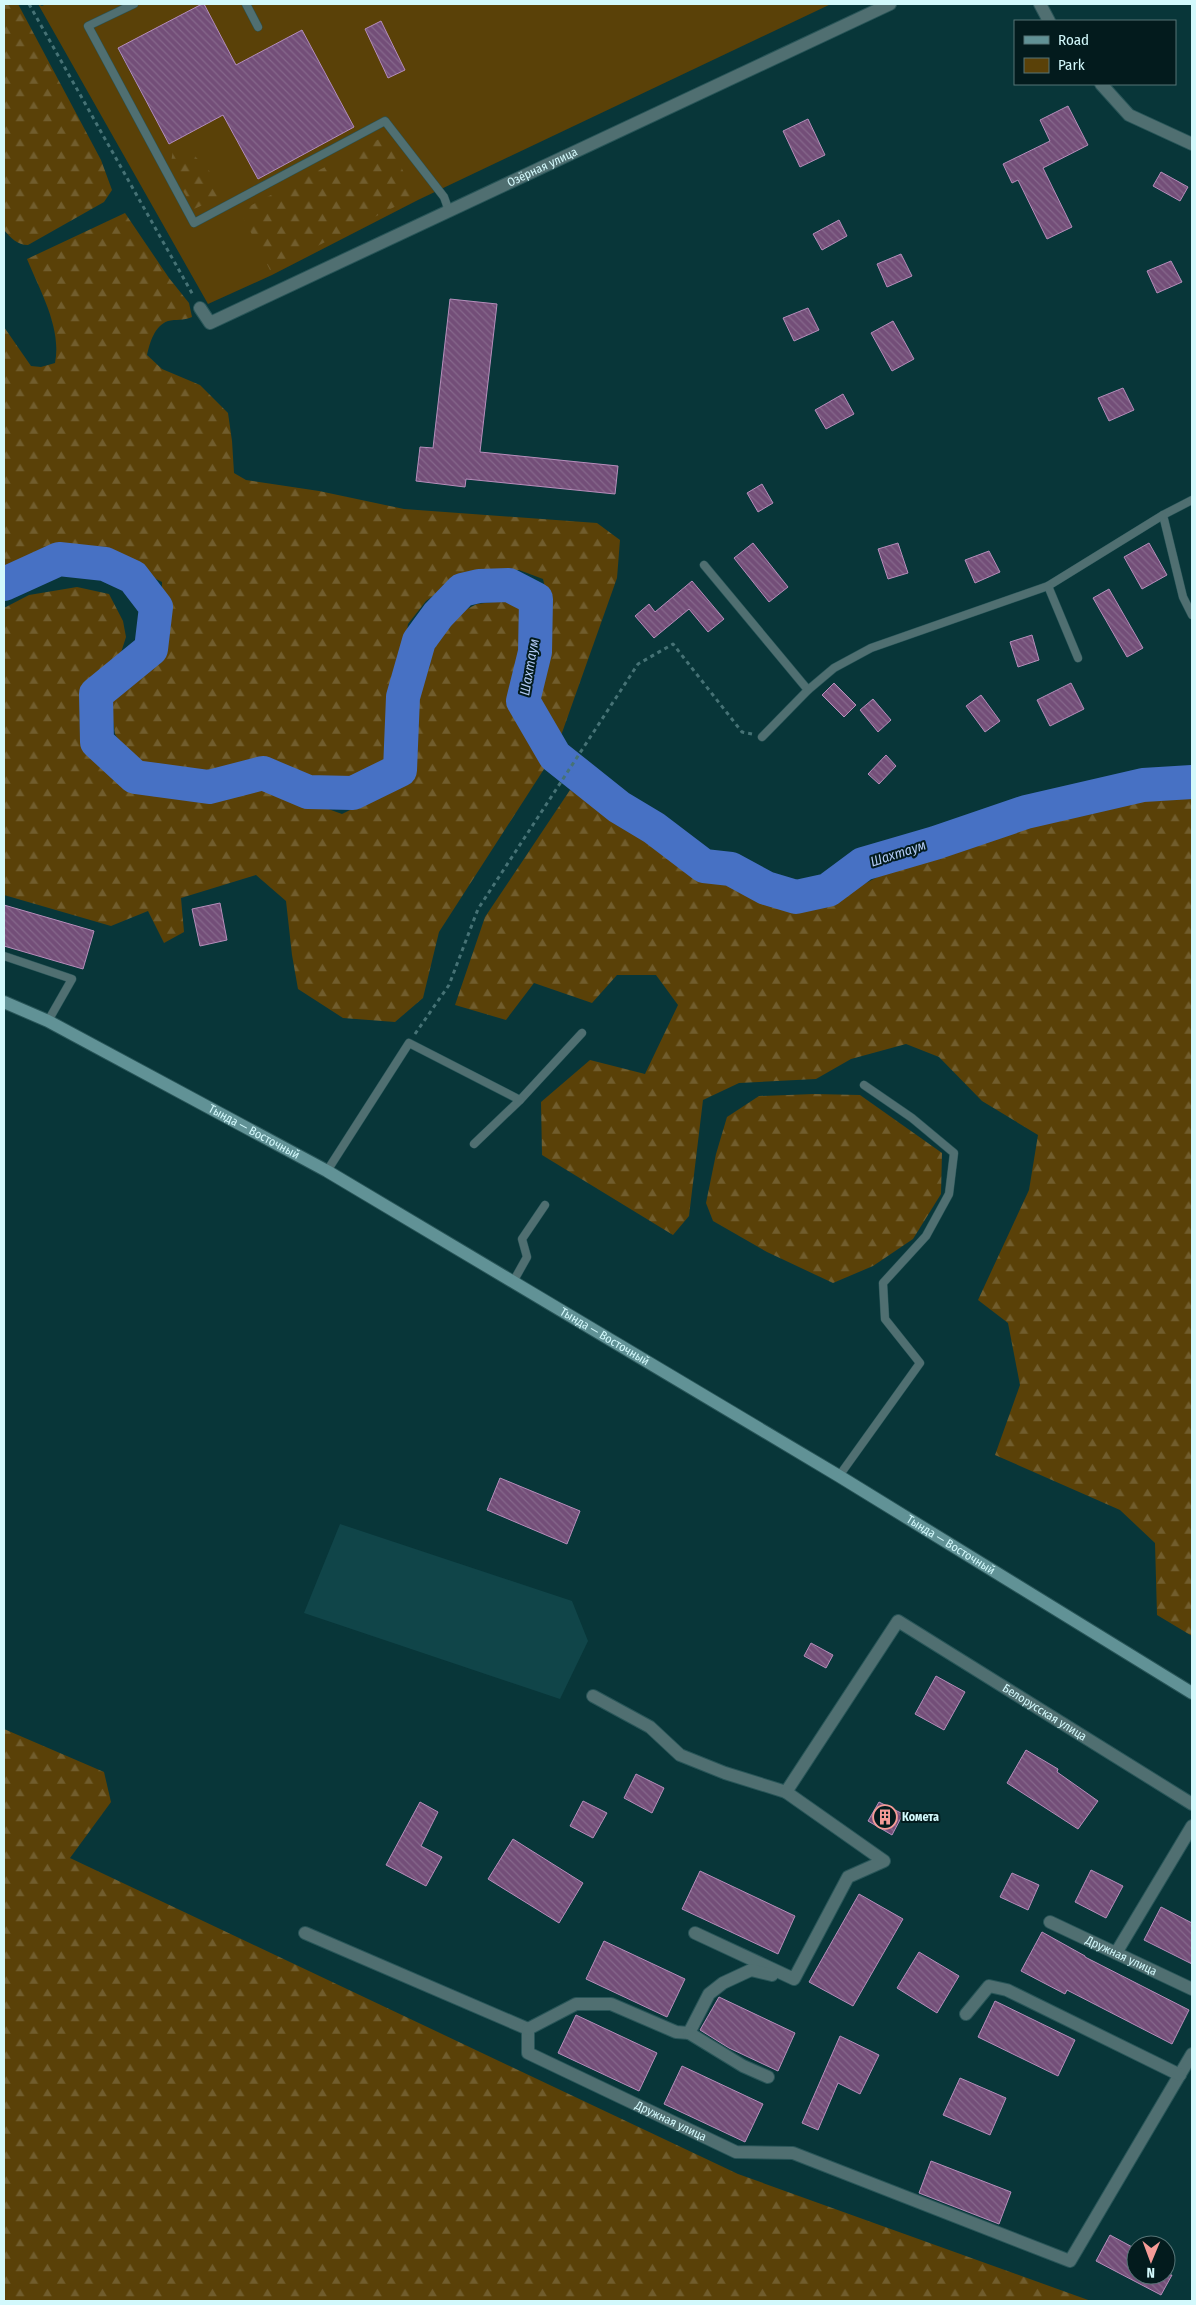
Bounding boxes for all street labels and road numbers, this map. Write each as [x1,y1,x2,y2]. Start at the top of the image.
street label: Озёрная улица [505,145,580,190]
street label: Тында — Восточный [206,1102,302,1162]
street label: Тында — Восточный [558,1304,652,1368]
street label: Тында — Восточный [904,1512,998,1577]
street label: Белорусская улица [1000,1681,1089,1744]
street label: Дружная улица [1083,1932,1159,1979]
street label: Дружная улица [632,2098,709,2144]

